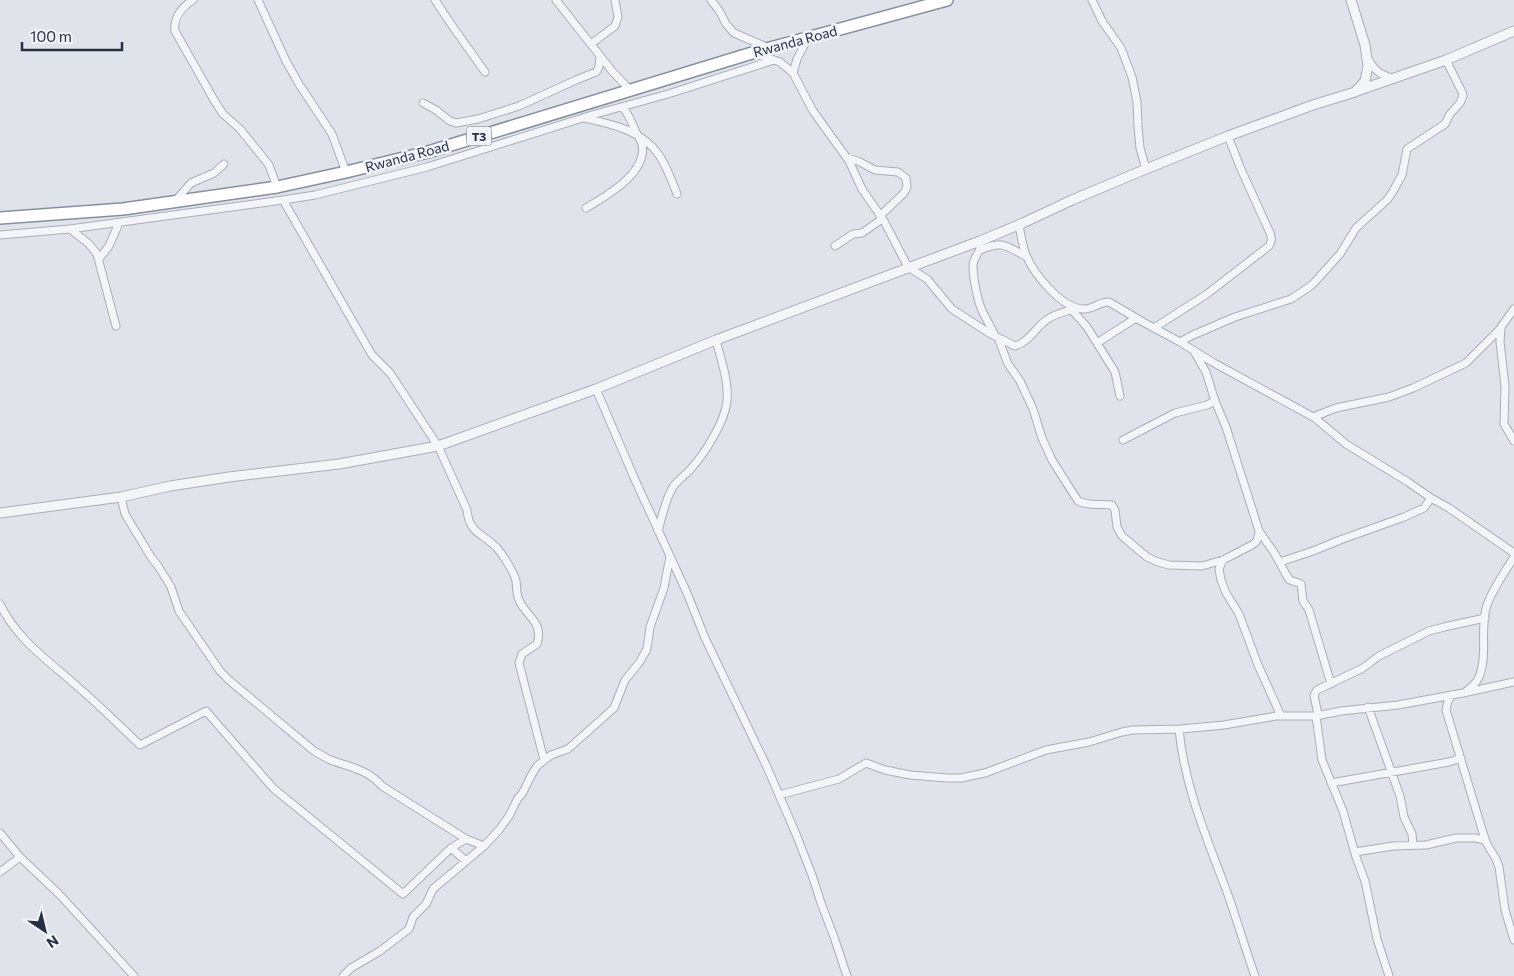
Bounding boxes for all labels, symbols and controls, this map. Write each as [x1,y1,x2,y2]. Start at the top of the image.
scale bar [22,20,122,52]
street label: Rwanda Road [751,22,839,60]
text: 100 m [30,27,72,45]
road number: T3 [466,126,492,146]
street label: Rwanda Road [363,137,451,175]
north arrow [20,906,70,956]
text: N [44,932,62,952]

